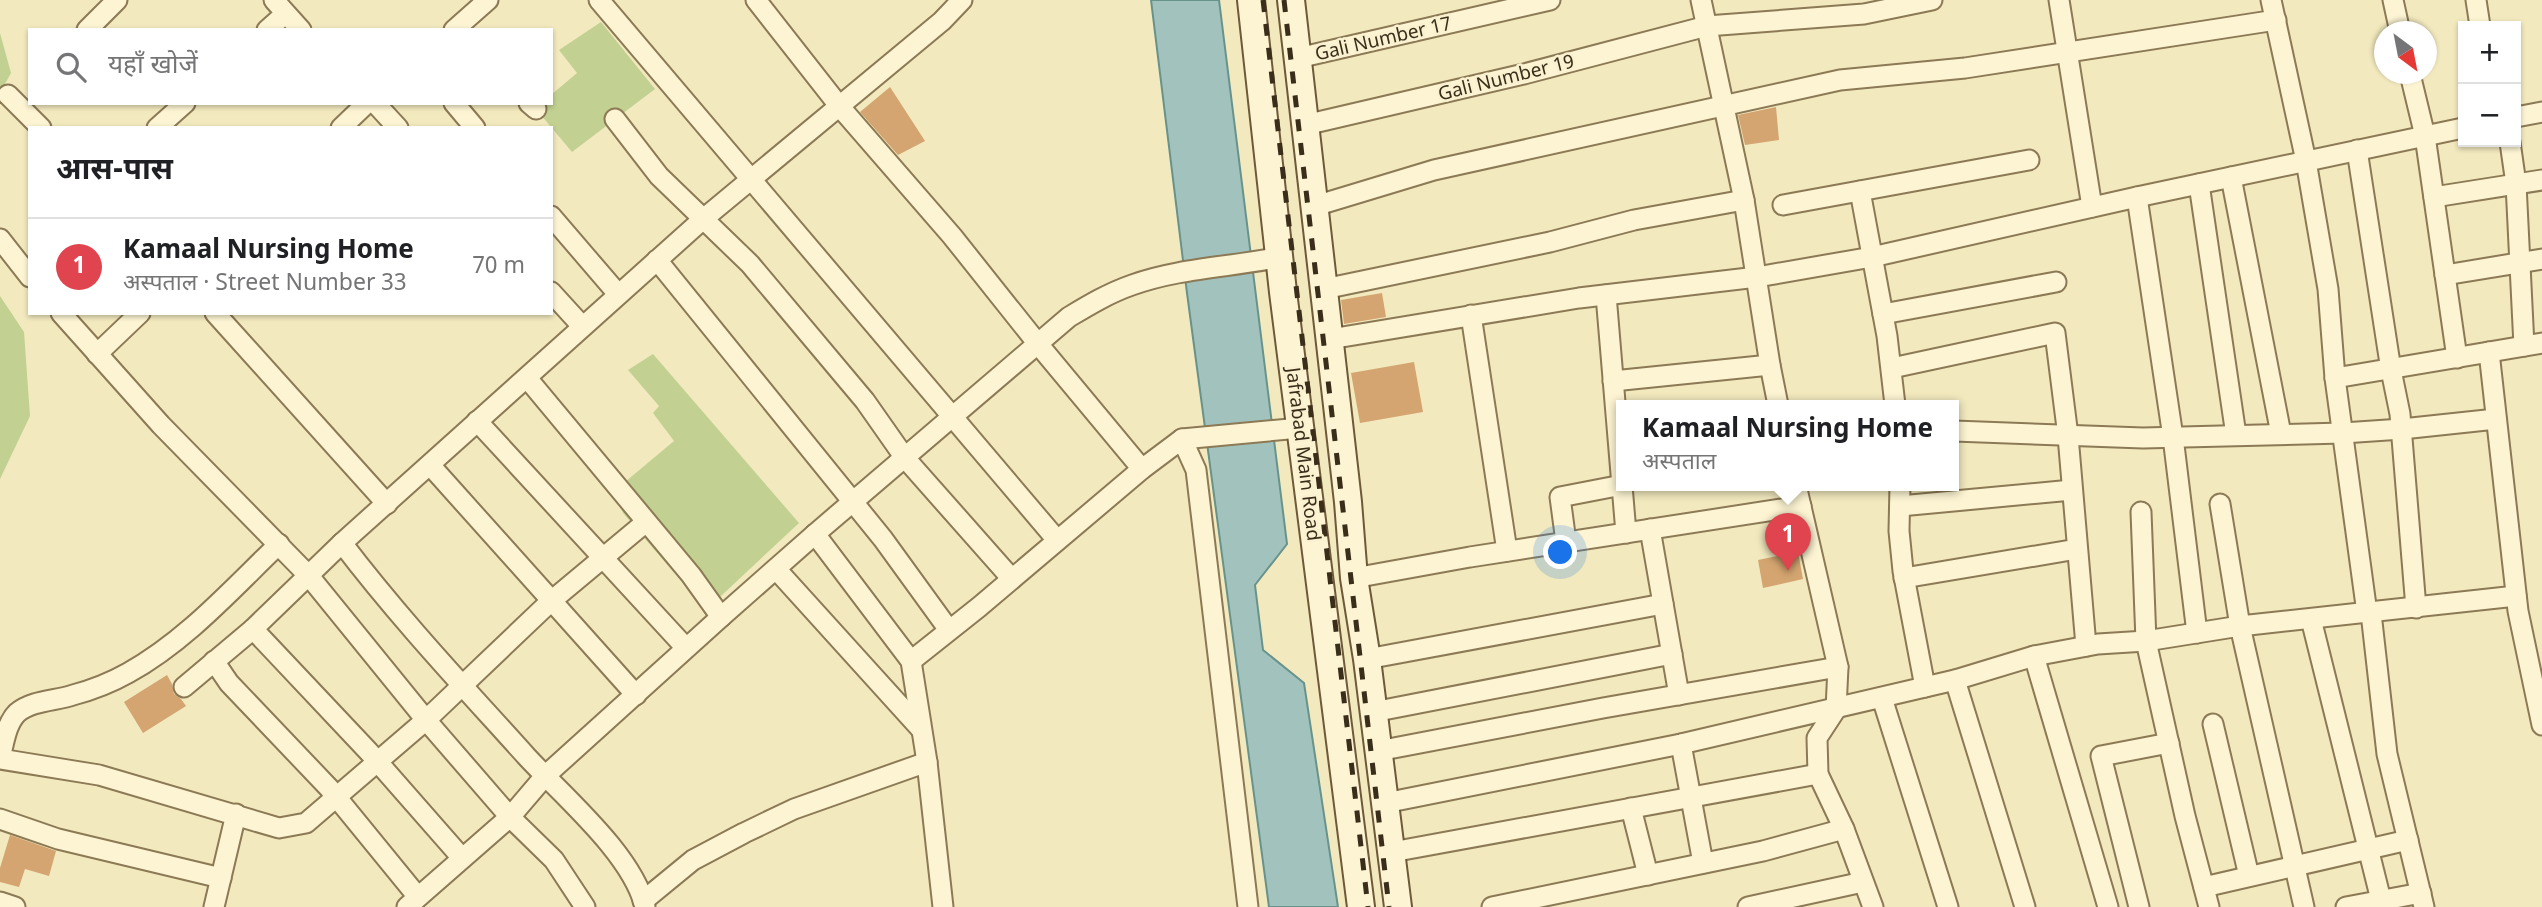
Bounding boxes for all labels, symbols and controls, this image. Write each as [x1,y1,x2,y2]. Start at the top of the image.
street label: Gali Number 17 [1313,13,1454,68]
north arrow [2374,21,2437,84]
map controls [2458,21,2521,147]
button: + [2458,21,2521,84]
search box [28,28,553,105]
icon: search [52,48,90,86]
text: यहाँ खोजें [108,50,198,84]
street label: Gali Number 19 [1436,50,1577,108]
button: − [2458,84,2521,147]
text: आस-पास [56,152,173,191]
text: Kamaal Nursing Home [123,235,414,269]
text: 1 [72,252,86,282]
text: 70 m [472,252,525,282]
text: अस्पताल · Street Number 33 [123,269,407,299]
street label: Jafrabad Main Road [1278,364,1325,542]
popup [1616,400,1959,491]
text: Kamaal Nursing Home [1642,414,1933,448]
text: अस्पताल [1642,448,1716,478]
pin: 1 [1765,513,1811,571]
your location [1543,535,1577,569]

